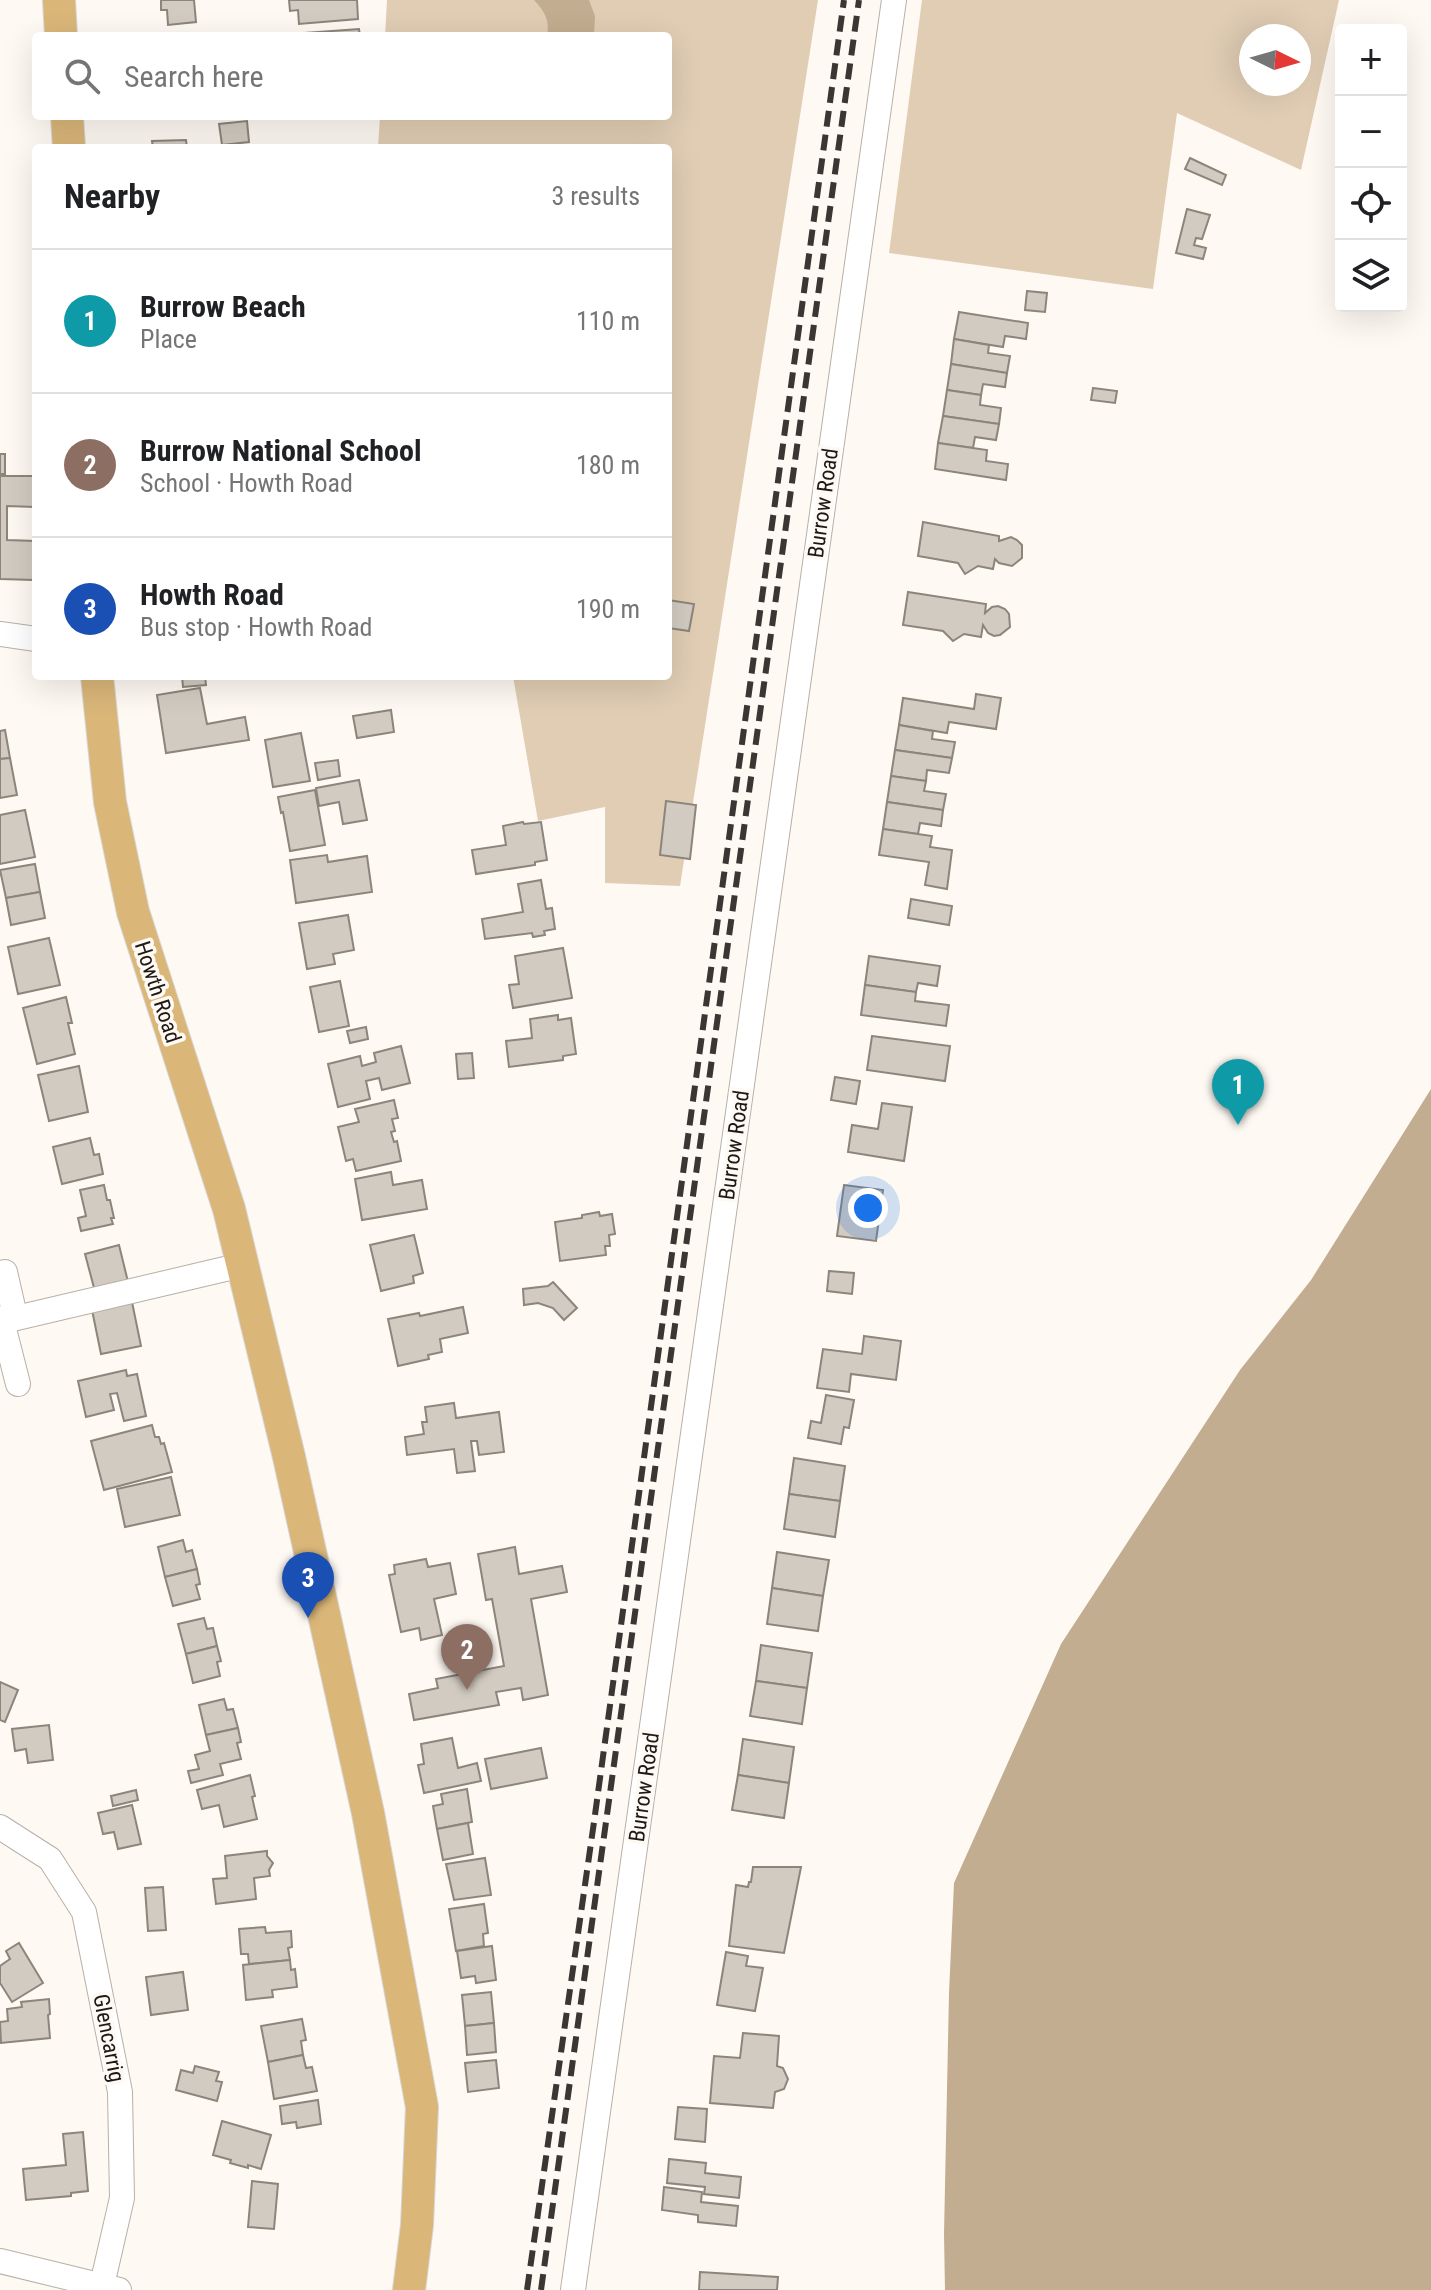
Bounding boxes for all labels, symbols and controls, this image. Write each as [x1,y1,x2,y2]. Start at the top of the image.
north arrow [1239,24,1311,96]
map controls [1335,24,1407,312]
button: + [1335,24,1407,96]
search box [32,32,672,120]
icon: search [60,54,104,98]
text: Search here [124,59,264,94]
button: − [1335,96,1407,168]
button: locate [1335,168,1407,240]
text: Nearby [64,176,160,216]
text: 3 results [551,181,640,211]
button: layers [1335,240,1407,312]
text: Burrow Beach [140,289,306,324]
text: 1 [83,306,97,336]
text: 110 m [576,306,640,336]
text: Place [140,324,197,354]
text: Burrow National School [140,433,422,468]
street label: Burrow Road [803,447,843,559]
text: 2 [83,450,97,480]
text: 180 m [576,450,640,480]
text: School · Howth Road [140,468,353,498]
text: Howth Road [140,577,284,612]
text: 3 [83,594,97,624]
text: 190 m [576,594,640,624]
text: Bus stop · Howth Road [140,612,373,642]
street label: Howth Road [130,938,186,1046]
pin: 1 [1212,1059,1264,1125]
street label: Burrow Road [714,1089,754,1201]
your location [848,1188,888,1228]
pin: 3 [282,1552,334,1618]
pin: 2 [441,1624,493,1690]
street label: Burrow Road [624,1731,664,1843]
street label: Glencarrig [88,1992,130,2084]

